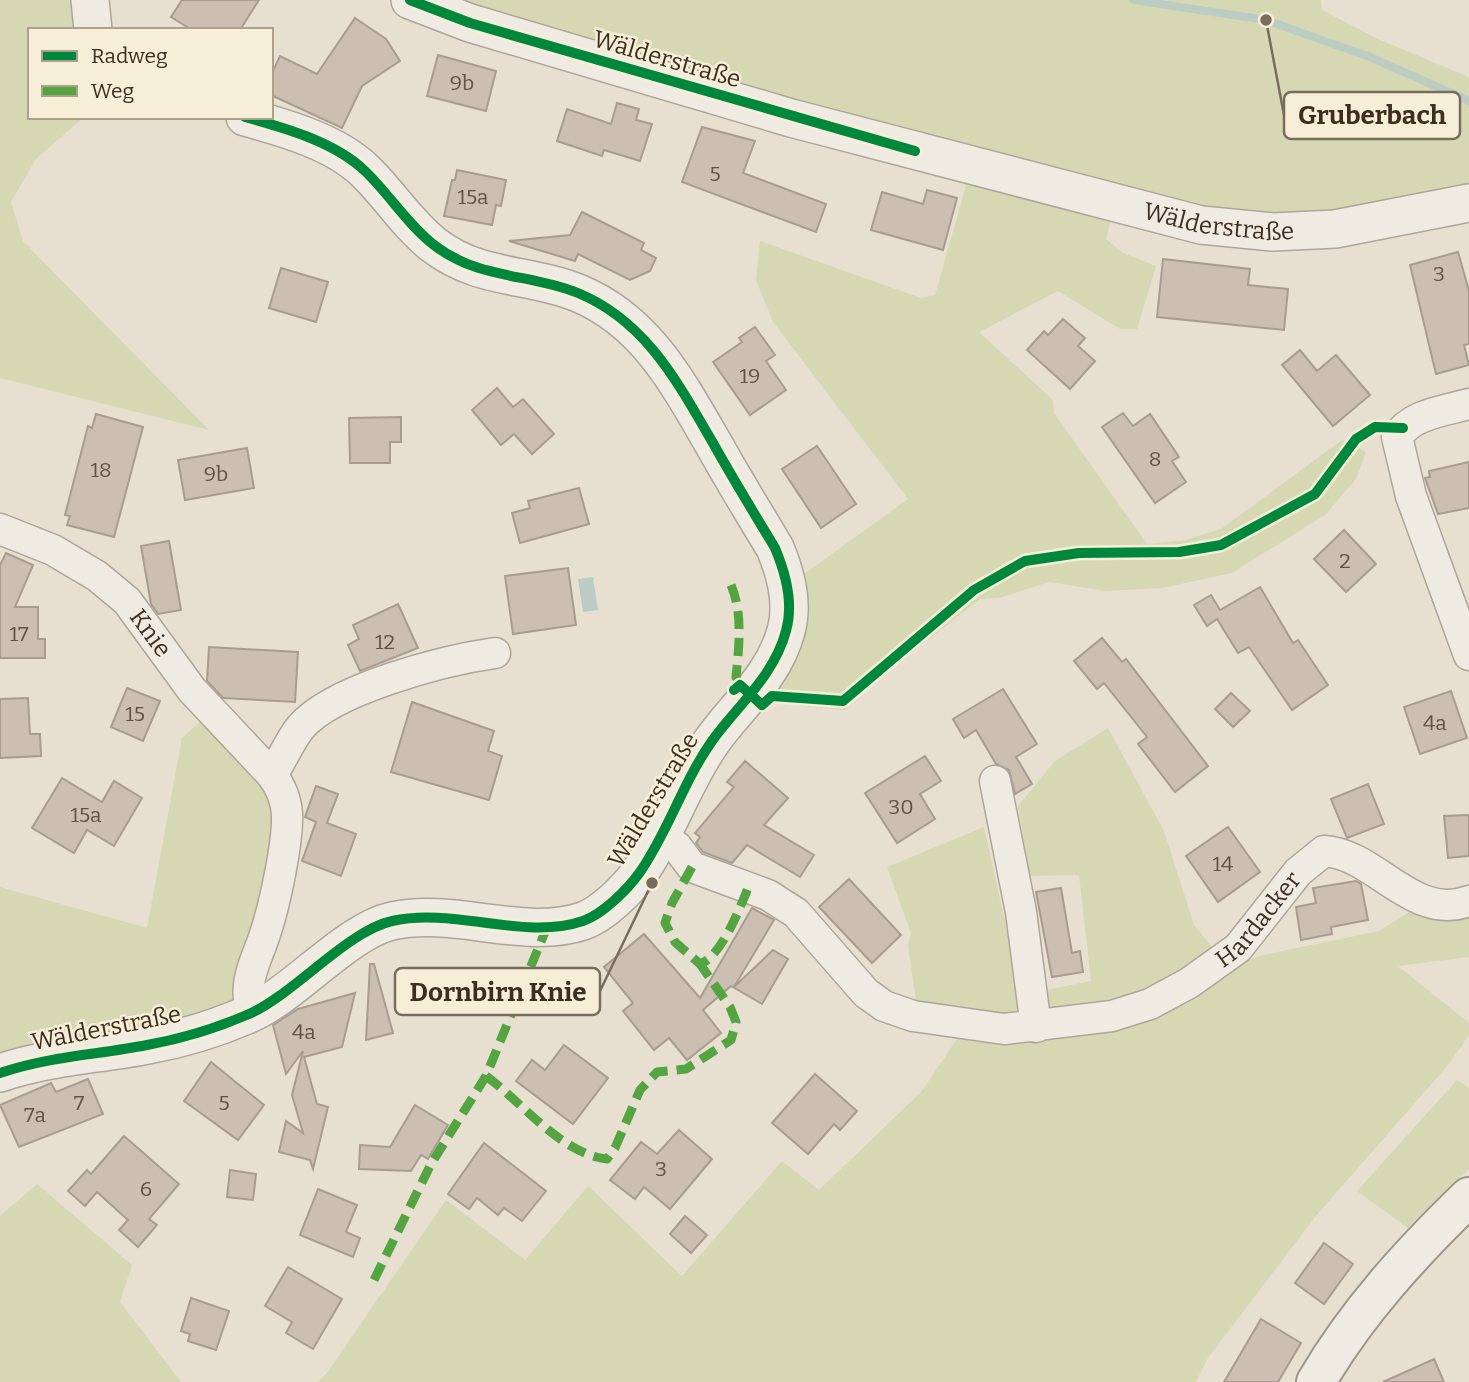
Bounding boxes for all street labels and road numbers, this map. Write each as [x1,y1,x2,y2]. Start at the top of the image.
street label: Wälderstraße [590,25,744,93]
street label: Wälderstraße [1141,197,1295,246]
street label: Knie [124,604,177,662]
street label: Wälderstraße [602,728,704,872]
street label: Hardacker [1210,866,1307,973]
street label: Wälderstraße [29,1000,183,1056]

